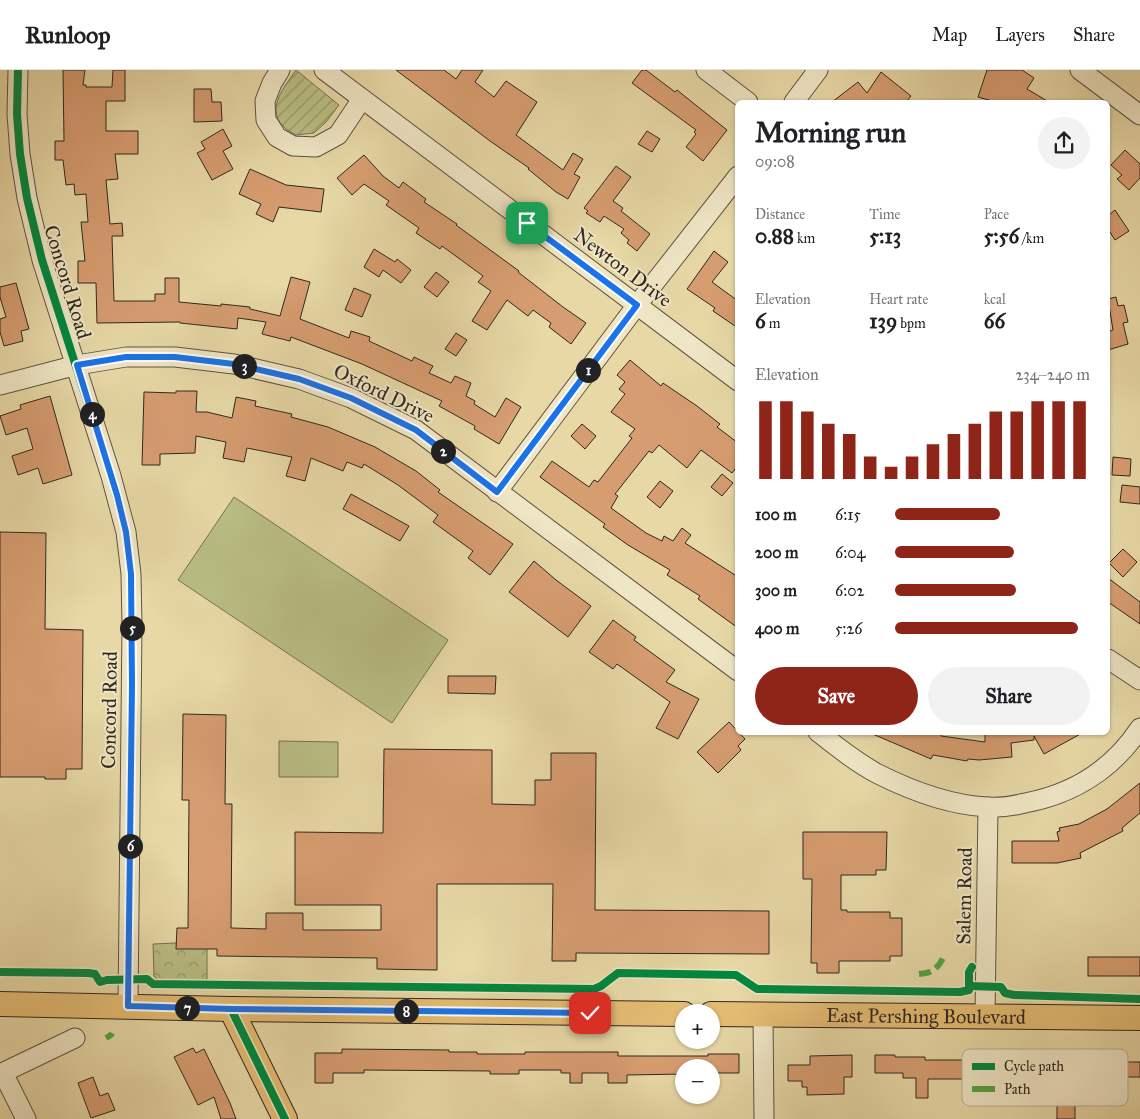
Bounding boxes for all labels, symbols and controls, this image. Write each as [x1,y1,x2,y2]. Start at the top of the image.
text: Runloop [25,20,110,50]
text: Map [932,24,967,46]
text: Layers [995,24,1045,46]
text: Share [1073,24,1115,46]
text: Morning run [755,115,906,150]
button: share [1038,117,1090,169]
text: 09:08 [755,152,795,171]
pin [506,202,548,244]
text: Distance [755,206,805,223]
text: Time [869,206,900,223]
text: Pace [984,206,1009,223]
icon: arrive [513,209,541,237]
street label: Concord Road [39,222,97,342]
street label: Newton Drive [569,222,677,312]
text: 0.88 [755,223,794,249]
text: 5:13 [869,223,901,249]
text: 5:56 [984,223,1019,249]
text: km [794,230,815,247]
text: /km [1019,230,1044,247]
text: Elevation [755,291,811,308]
text: Heart rate [869,291,928,308]
text: kcal [984,291,1006,308]
text: 6 [755,308,766,334]
text: 139 [869,308,897,334]
text: 66 [984,308,1005,334]
text: m [766,315,781,332]
text: bpm [897,315,926,332]
pin: 3 [232,354,256,378]
text: 3 [242,358,247,375]
street label: Oxford Drive [330,358,438,428]
pin: 1 [576,358,600,382]
text: 1 [586,362,591,379]
text: Elevation [755,365,819,384]
text: 234–240 m [1015,365,1090,384]
pin: 4 [80,402,104,426]
text: 4 [89,406,96,423]
pin: 2 [430,438,456,464]
text: 2 [440,443,447,460]
text: 100 m [755,505,797,524]
text: 6:15 [835,505,861,524]
text: 200 m [755,543,798,562]
text: 6:04 [835,543,865,562]
text: 300 m [755,581,797,600]
text: 6:02 [835,581,864,600]
pin: 5 [120,616,144,640]
text: 400 m [755,619,799,638]
text: 5:26 [835,619,863,638]
text: 5 [129,620,136,637]
street label: Concord Road [96,651,122,769]
button: Save [755,667,918,725]
button: Share [928,667,1090,725]
pin: 6 [118,834,142,858]
text: 6 [127,838,134,855]
street label: Salem Road [951,847,977,945]
pin [569,992,611,1034]
pin: 7 [174,996,200,1020]
pin: 8 [394,998,418,1024]
icon: check [576,999,604,1027]
text: 7 [184,1000,191,1017]
text: 8 [403,1003,410,1020]
street label: East Pershing Boulevard [826,1003,1026,1029]
map controls [675,1004,720,1104]
button: + [675,1004,720,1049]
legend [962,1049,1128,1106]
text: Cycle path [1004,1058,1064,1075]
button: − [675,1059,720,1104]
text: Path [1004,1081,1031,1098]

